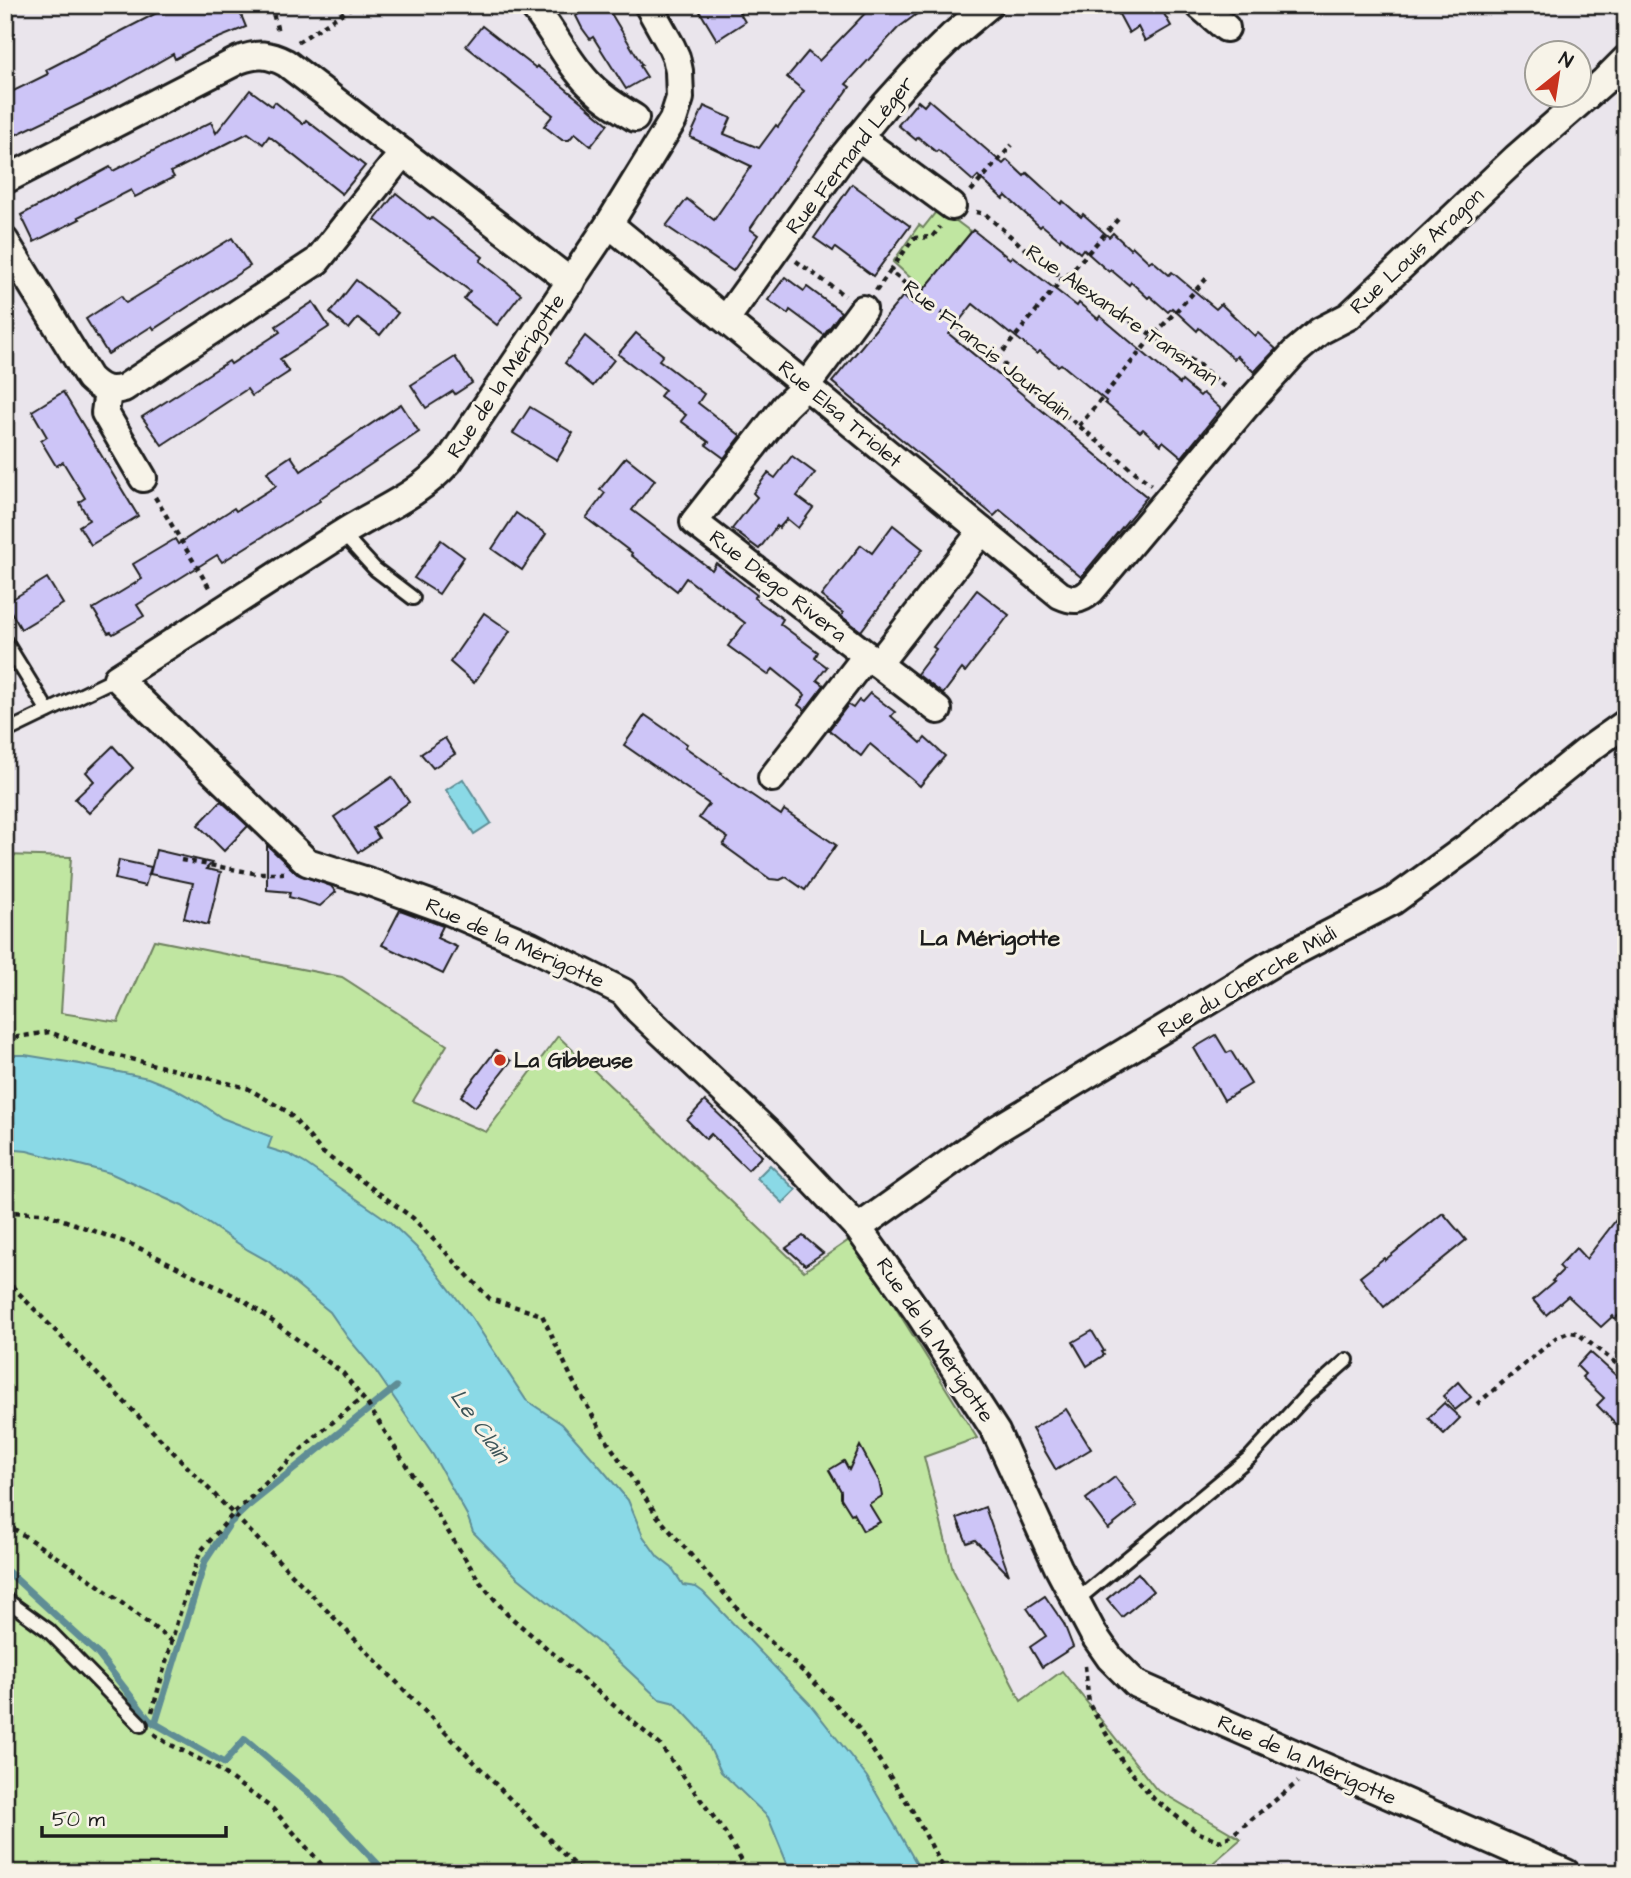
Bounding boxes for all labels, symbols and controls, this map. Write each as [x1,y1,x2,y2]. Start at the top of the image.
north arrow [1522,38,1592,108]
text: N [1554,46,1578,75]
street label: Rue Fernand Léger [779,70,923,241]
street label: Rue Louis Aragon [1344,181,1492,322]
street label: Rue Alexandre Tansman [1020,237,1224,393]
street label: Rue Francis Jourdain [897,273,1077,427]
street label: Rue de la Mérigotte [440,288,574,465]
street label: Rue Elsa Triolet [772,354,909,475]
street label: Rue Diego Rivera [702,523,853,651]
street label: Rue de la Mérigotte [420,891,609,997]
street label: Rue du Cherche Midi [1153,919,1341,1045]
district label: La Mérigotte [920,922,1061,955]
place label: La Gibbeuse [514,1046,634,1075]
marker: La Gibbeuse [492,1052,508,1068]
street label: Rue de la Mérigotte [867,1252,1001,1429]
water label: Le Clain [442,1383,519,1471]
street label: Rue de la Mérigotte [1212,1708,1401,1814]
scale bar [42,1794,226,1838]
text: 50 m [52,1805,106,1834]

